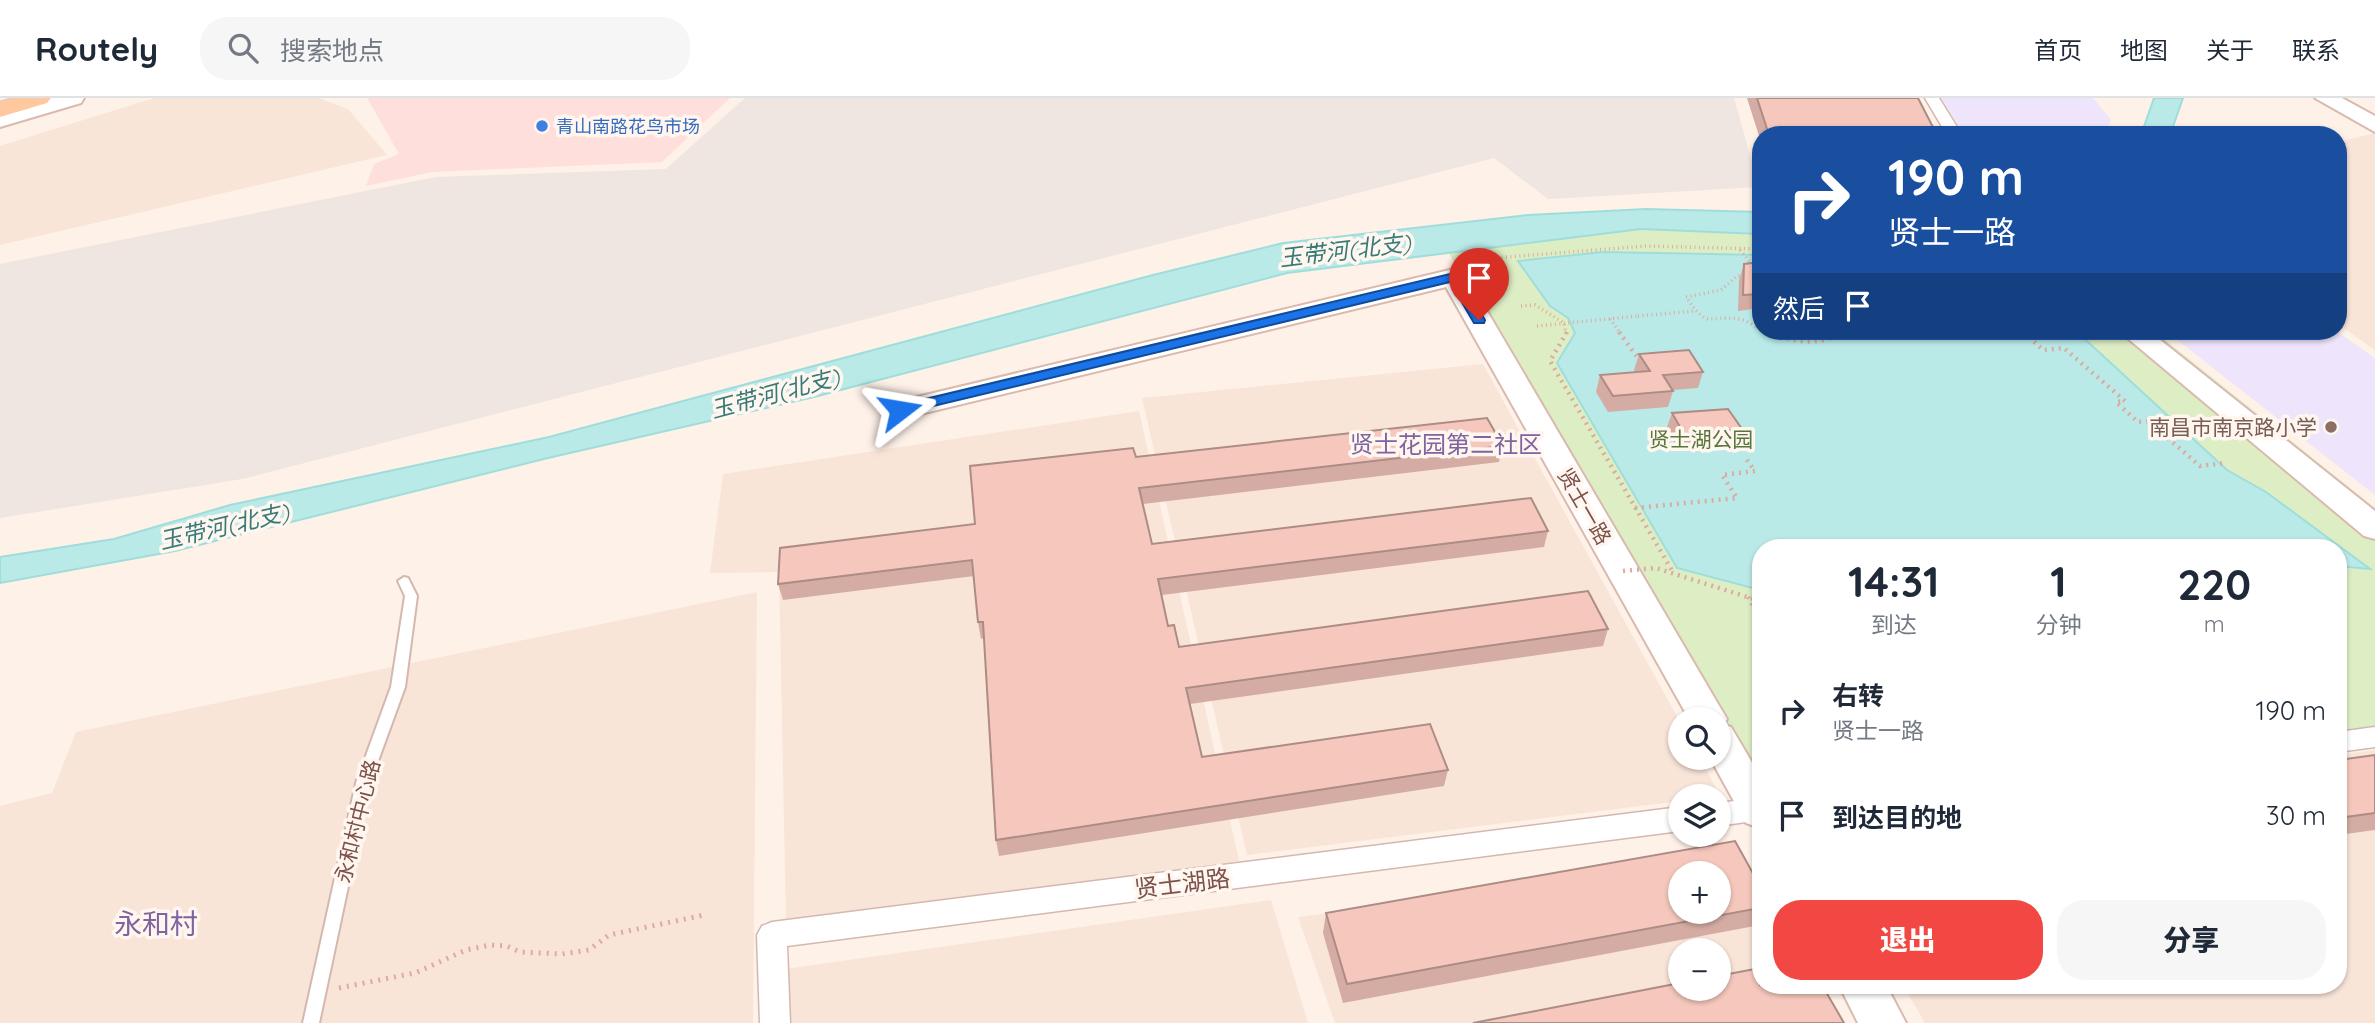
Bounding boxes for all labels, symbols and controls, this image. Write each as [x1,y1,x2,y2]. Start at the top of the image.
search box [200,17,690,80]
text: Routely [35,28,158,69]
icon: search [224,29,262,67]
text: 搜索地点 [280,34,384,67]
text: 首页 [2034,35,2082,65]
text: 地图 [2120,35,2168,65]
text: 关于 [2206,35,2254,65]
text: 联系 [2292,35,2340,65]
place label: 青山南路花鸟市场 [556,115,700,138]
marker: 青山南路花鸟市场 [534,118,550,134]
text: 190 m [1888,146,2024,207]
icon: right [1773,154,1864,245]
text: 贤士一路 [1888,212,2016,252]
water label: 玉带河(北支) [1278,227,1414,272]
pin [1449,248,1509,320]
icon: arrive [1460,259,1498,297]
icon: arrive [1839,287,1877,325]
text: 然后 [1773,292,1825,325]
water label: 玉带河(北支) [707,362,844,424]
position arrow [863,373,937,447]
place label: 南昌市南京路小学 [2149,414,2317,440]
marker: 南昌市南京路小学 [2323,419,2339,435]
park label: 贤士湖公园 [1649,426,1754,452]
district label: 贤士花园第二社区 [1350,429,1542,459]
street label: 贤士一路 [1553,463,1617,549]
water label: 玉带河(北支) [156,497,293,555]
text: 14:31 [1848,555,1939,608]
text: 1 [2050,555,2067,608]
text: 220 [2177,558,2251,611]
text: m [2204,609,2225,638]
text: 到达 [1871,610,1917,639]
text: 分钟 [2035,610,2081,639]
text: 右转 [1832,679,1884,712]
icon: right [1773,692,1811,730]
text: 190 m [2256,694,2326,727]
map controls [1668,707,1731,1001]
button: search [1668,707,1731,770]
text: 贤士一路 [1832,716,1924,745]
street label: 永和村中心路 [329,757,385,885]
button: layers [1668,784,1731,847]
icon: arrive [1773,797,1811,835]
text: 30 m [2266,799,2326,832]
text: 到达目的地 [1832,801,1962,834]
button: + [1668,861,1731,924]
street label: 贤士湖路 [1133,862,1231,904]
button: 退出 [1773,900,2043,980]
button: 分享 [2057,900,2326,980]
district label: 永和村 [114,906,198,941]
button: − [1668,938,1731,1001]

